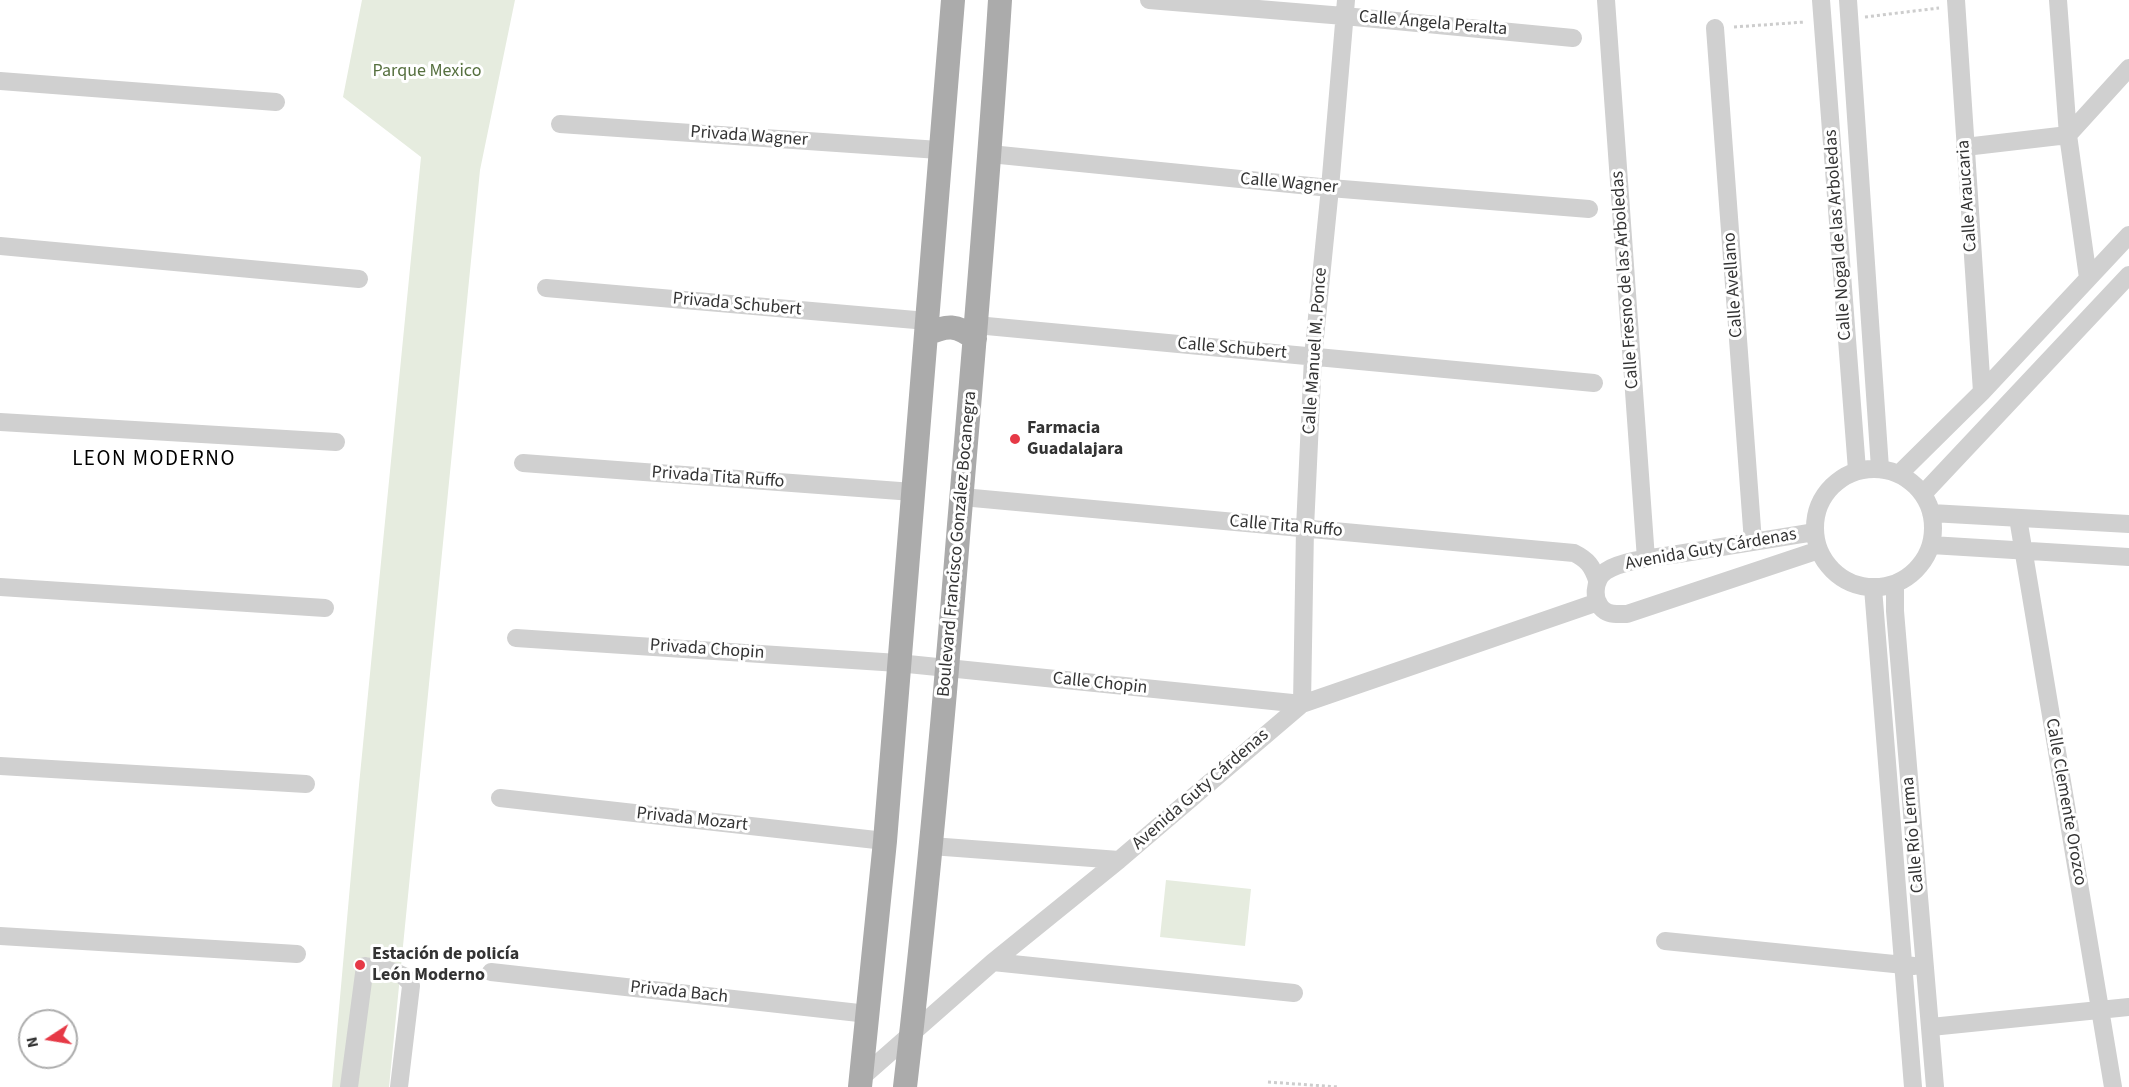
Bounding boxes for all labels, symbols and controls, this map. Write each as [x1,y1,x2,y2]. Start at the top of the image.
street label: Calle Ángela Peralta [1358,7,1508,41]
park label: Parque Mexico [373,61,481,83]
street label: Privada Wagner [690,122,808,152]
street label: Calle Nogal de las Arboledas [1821,129,1857,341]
street label: Calle Araucaria [1953,139,1983,253]
street label: Calle Wagner [1239,169,1339,199]
street label: Calle Fresno de las Arboledas [1608,170,1644,390]
street label: Calle Avellano [1720,231,1748,339]
street label: Calle Manuel M. Ponce [1299,267,1333,435]
street label: Privada Schubert [672,289,802,321]
street label: Calle Schubert [1176,333,1288,365]
street label: Boulevard Francisco González Bocanegra [934,390,982,698]
place label: Farmacia Guadalajara [1027,418,1123,460]
marker: Farmacia Guadalajara [1008,432,1022,446]
district label: LEON MODERNO [72,447,236,473]
street label: Privada Tita Ruffo [651,463,785,493]
street label: Calle Tita Ruffo [1229,511,1343,543]
street label: Avenida Guty Cárdenas [1624,524,1798,576]
street label: Privada Chopin [649,635,765,665]
street label: Calle Chopin [1052,668,1148,700]
street label: Calle Clemente Orozco [2040,717,2090,887]
street label: Avenida Guty Cárdenas [1128,725,1274,855]
street label: Calle Río Lerma [1898,776,1930,894]
street label: Privada Mozart [635,803,749,837]
place label: Estación de policía León Moderno [372,944,519,986]
marker: Estación de policía León Moderno [353,958,367,972]
street label: Privada Bach [629,977,729,1009]
north arrow [18,1009,78,1069]
text: N [20,1035,44,1050]

